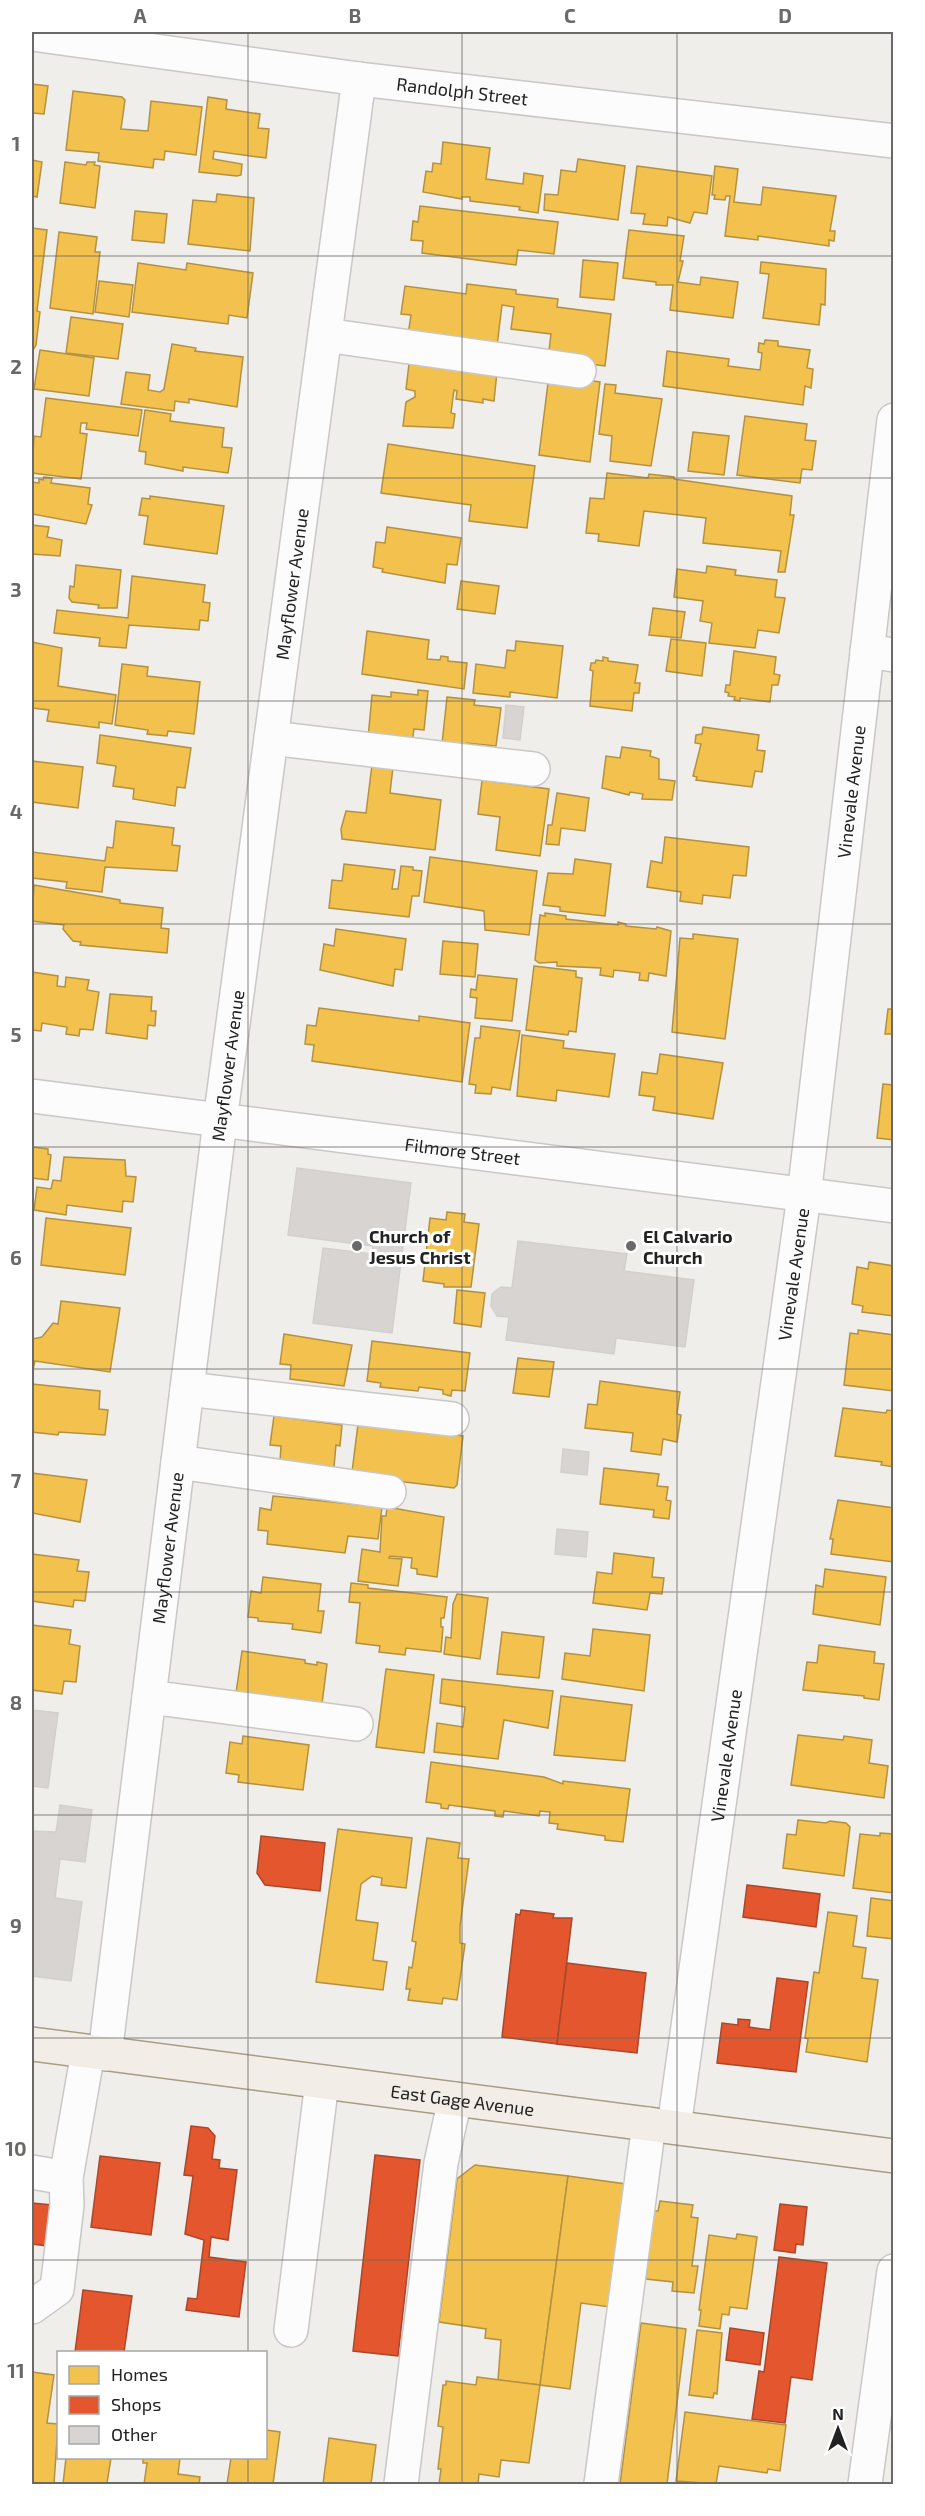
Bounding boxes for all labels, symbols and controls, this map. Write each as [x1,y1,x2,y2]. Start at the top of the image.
text: A [133,3,147,27]
text: B [349,3,361,27]
text: C [564,3,576,27]
text: D [778,3,792,27]
street label: Randolph Street [395,72,529,110]
text: 1 [12,131,20,155]
text: 2 [10,354,22,378]
street label: Mayflower Avenue [271,507,313,661]
text: 3 [10,577,22,601]
street label: Vinevale Avenue [832,724,870,859]
text: 4 [10,799,23,823]
street label: Mayflower Avenue [207,988,248,1143]
text: 5 [10,1022,22,1046]
street label: Filmore Street [403,1133,522,1169]
street label: Vinevale Avenue [773,1206,813,1342]
place label: Church of Jesus Christ [369,1225,471,1268]
place label: El Calvario Church [643,1225,733,1268]
marker: Church of Jesus Christ [350,1239,364,1253]
marker: El Calvario Church [624,1239,638,1253]
text: 6 [10,1245,22,1269]
text: 7 [11,1468,22,1492]
street label: Mayflower Avenue [147,1471,188,1625]
street label: Vinevale Avenue [706,1688,746,1823]
text: 8 [10,1690,22,1714]
text: 9 [10,1913,22,1937]
street label: East Gage Avenue [389,2080,536,2120]
text: 10 [5,2136,27,2160]
legend [57,2351,267,2459]
text: 11 [7,2358,25,2382]
text: Homes [111,2363,168,2385]
text: Shops [111,2393,161,2415]
north arrow [808,2399,868,2459]
text: N [832,2404,844,2423]
text: Other [111,2423,157,2445]

